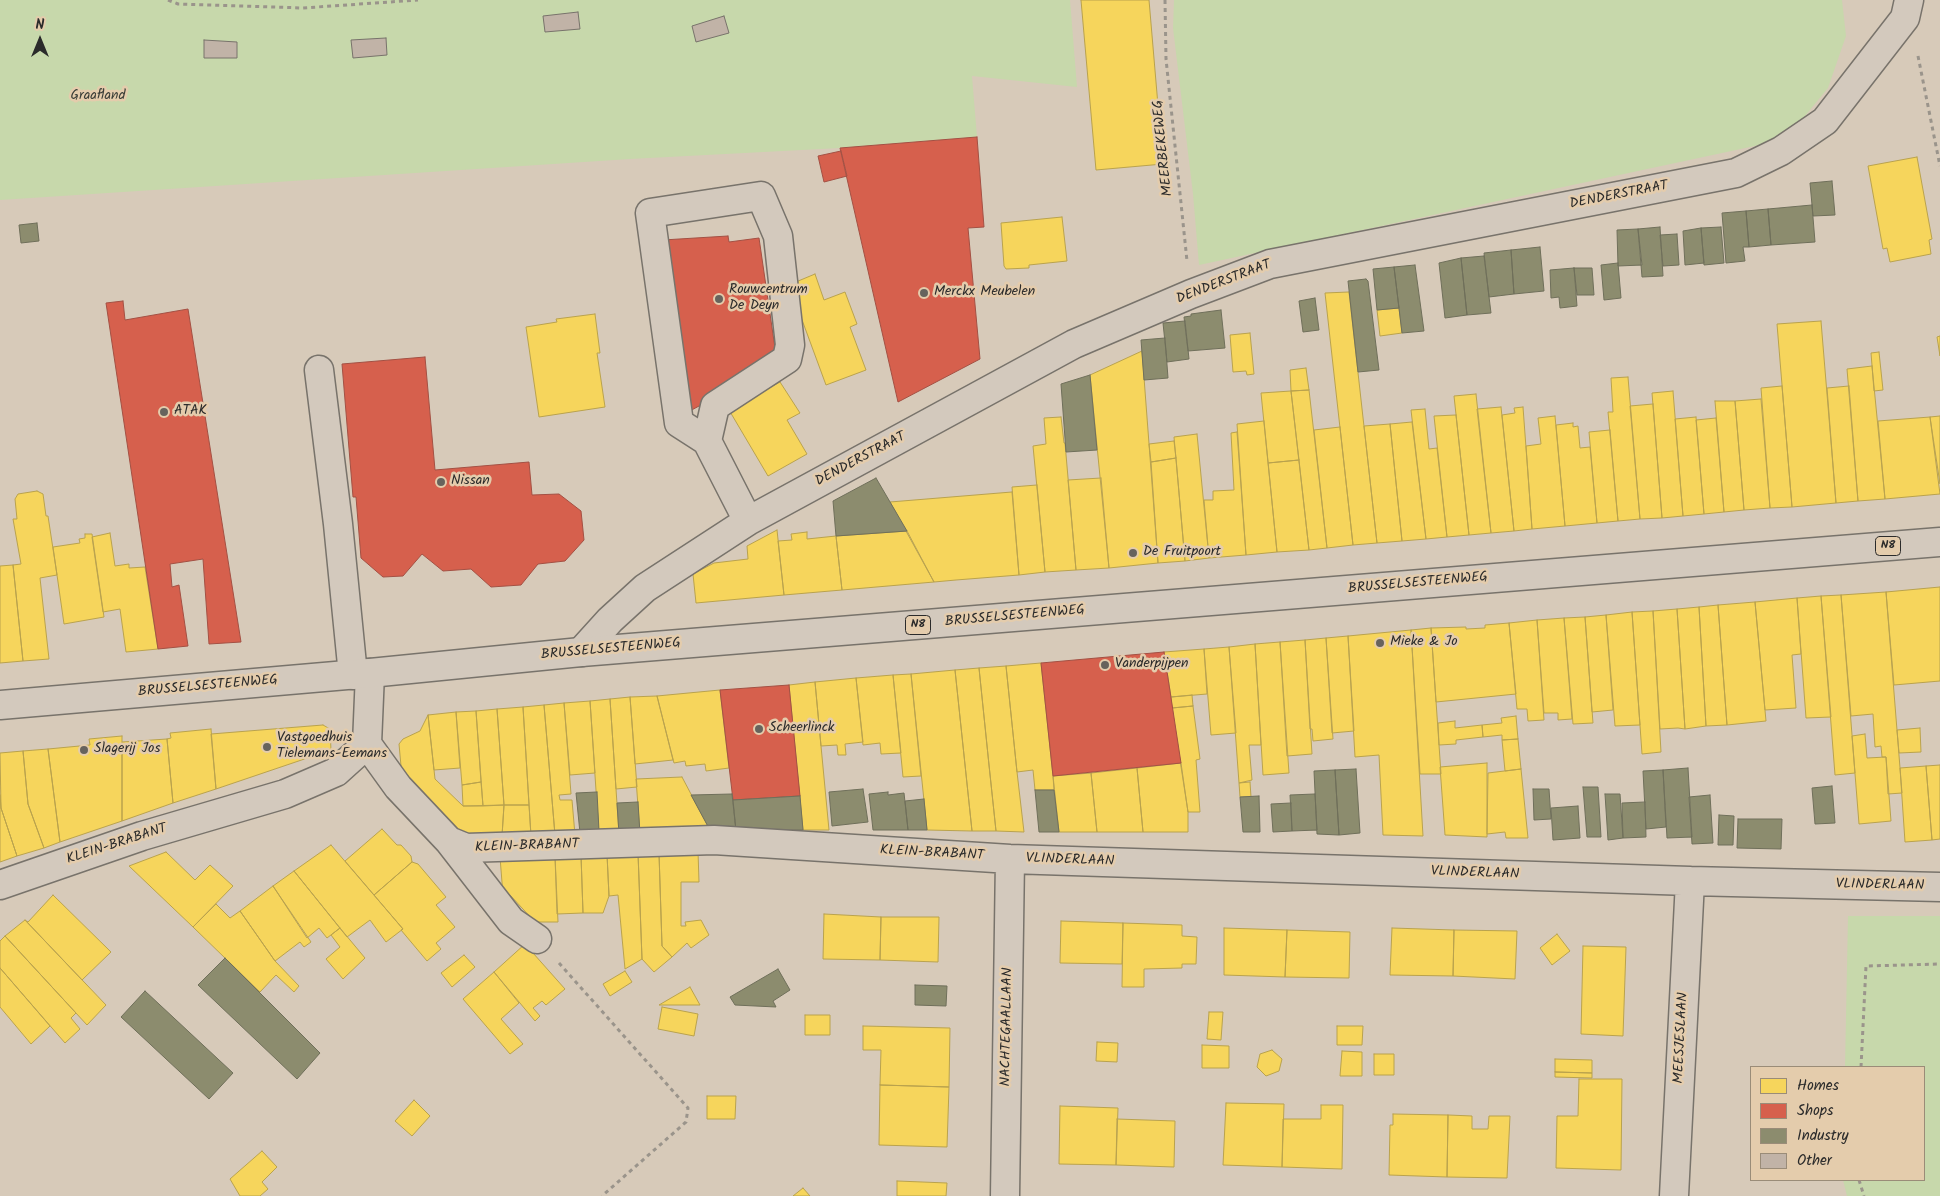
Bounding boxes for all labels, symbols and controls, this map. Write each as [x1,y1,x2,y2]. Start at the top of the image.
text: N [36,14,44,36]
north arrow [15,15,65,65]
park label: Graafland [71,89,125,105]
street label: MEERBEKEWEG [1151,99,1177,197]
street label: DENDERSTRAAT [1568,178,1670,214]
street label: DENDERSTRAAT [1174,257,1274,309]
place label: Rouwcentrum De Deyn [729,283,808,316]
place label: Merckx Meubelen [934,285,1035,301]
marker: Merckx Meubelen [918,287,930,299]
marker: Rouwcentrum De Deyn [713,293,725,305]
place label: ATAK [174,404,207,420]
marker: ATAK [158,406,170,418]
street label: DENDERSTRAAT [813,429,909,491]
place label: Nissan [451,474,490,490]
marker: Nissan [435,476,447,488]
road number: N8 [1876,536,1900,556]
place label: De Fruitpoort [1143,545,1221,561]
marker: De Fruitpoort [1127,547,1139,559]
street label: BRUSSELSESTEENWEG [1347,570,1489,598]
street label: BRUSSELSESTEENWEG [944,603,1086,631]
road number: N8 [906,616,930,634]
place label: Mieke & Jo [1390,635,1458,651]
street label: BRUSSELSESTEENWEG [540,636,682,664]
marker: Mieke & Jo [1374,637,1386,649]
place label: Vanderpijpen [1115,657,1188,673]
marker: Vanderpijpen [1099,659,1111,671]
street label: BRUSSELSESTEENWEG [137,673,279,701]
place label: Scheerlinck [769,721,834,737]
marker: Scheerlinck [753,723,765,735]
place label: Vastgoedhuis Tielemans-Eemans [277,731,387,764]
marker: Vastgoedhuis Tielemans-Eemans [261,741,273,753]
place label: Slagerij Jos [94,742,160,758]
marker: Slagerij Jos [78,744,90,756]
street label: KLEIN-BRABANT [65,821,169,869]
street label: KLEIN-BRABANT [475,837,579,857]
street label: KLEIN-BRABANT [879,843,985,865]
street label: VLINDERLAAN [1026,851,1114,871]
street label: VLINDERLAAN [1431,864,1519,884]
street label: VLINDERLAAN [1836,877,1924,895]
street label: NACHTEGAALLAAN [999,967,1017,1087]
street label: MEESJESLAAN [1671,992,1693,1084]
legend [1750,1066,1925,1181]
text: Homes [1797,1074,1839,1098]
text: Shops [1797,1099,1833,1123]
text: Industry [1797,1124,1849,1148]
text: Other [1797,1149,1832,1173]

